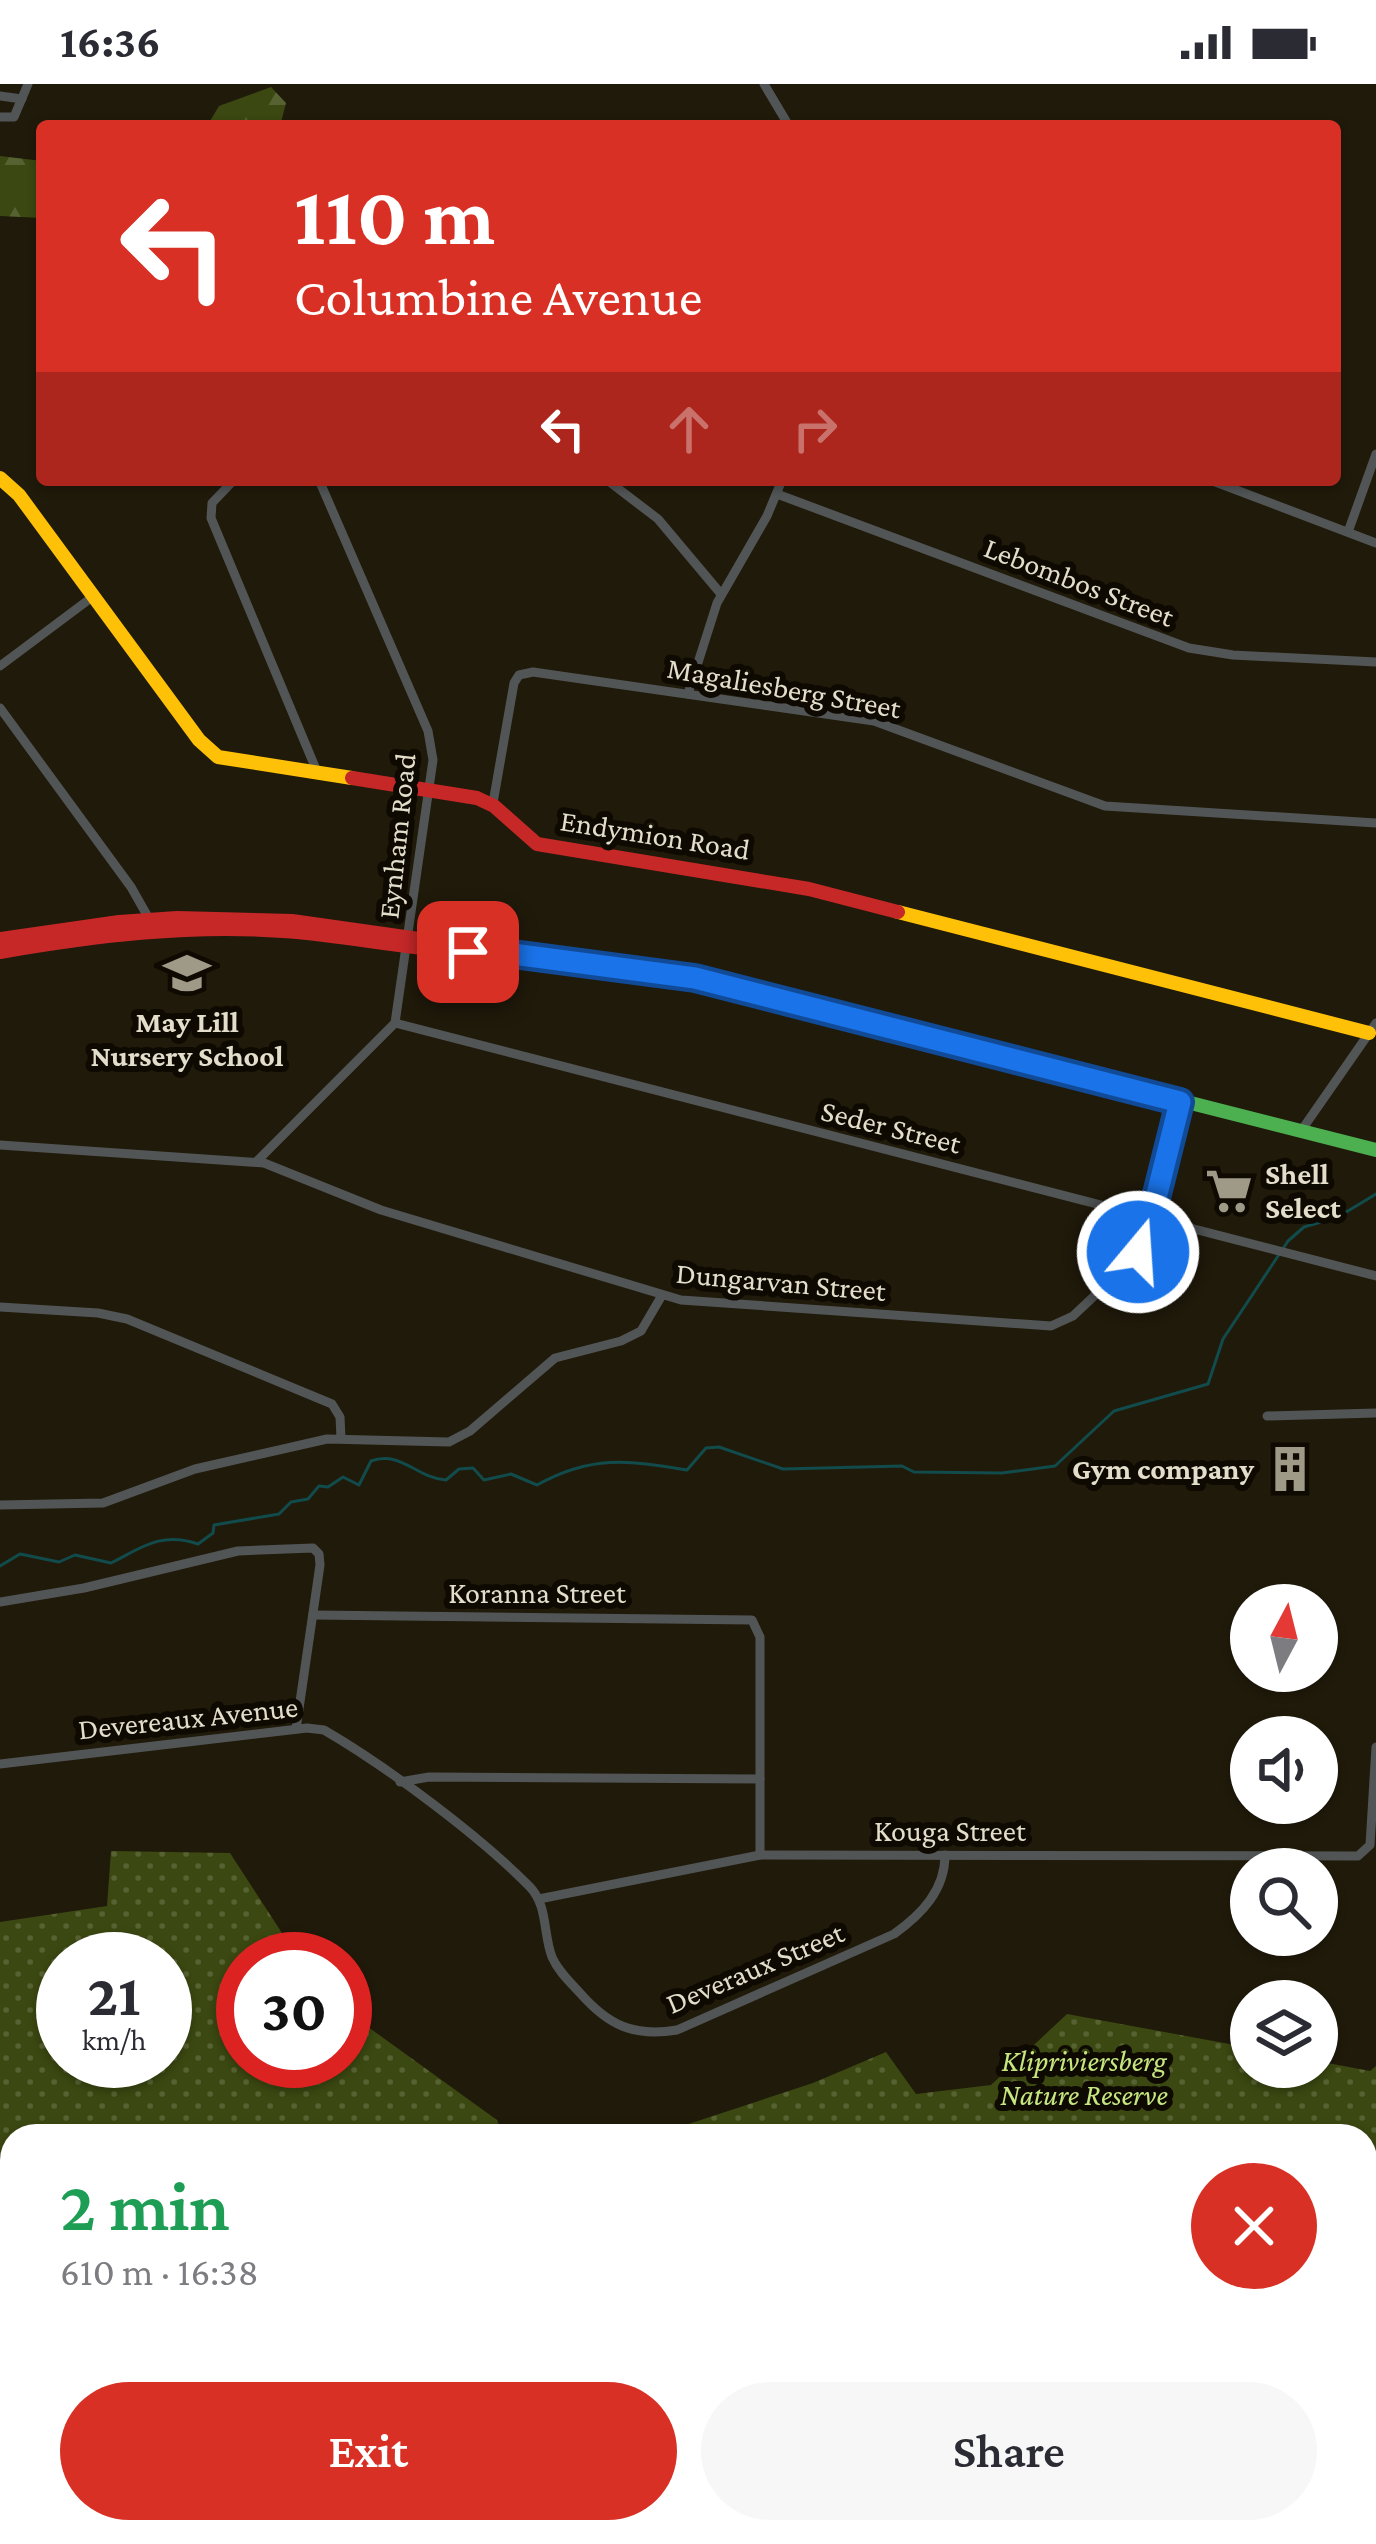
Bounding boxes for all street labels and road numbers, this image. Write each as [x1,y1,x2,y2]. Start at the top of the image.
street label: Lebombos Street [980,530,1180,633]
street label: Magaliesberg Street [664,651,905,725]
street label: Eynham Road [371,751,423,920]
street label: Endymion Road [558,803,752,867]
street label: Seder Street [818,1093,965,1160]
street label: Dungarvan Street [675,1256,888,1308]
street label: Koranna Street [448,1576,627,1609]
street label: Devereaux Avenue [76,1690,300,1745]
street label: Kouga Street [874,1814,1027,1848]
street label: Deveraux Street [661,1915,850,2020]

